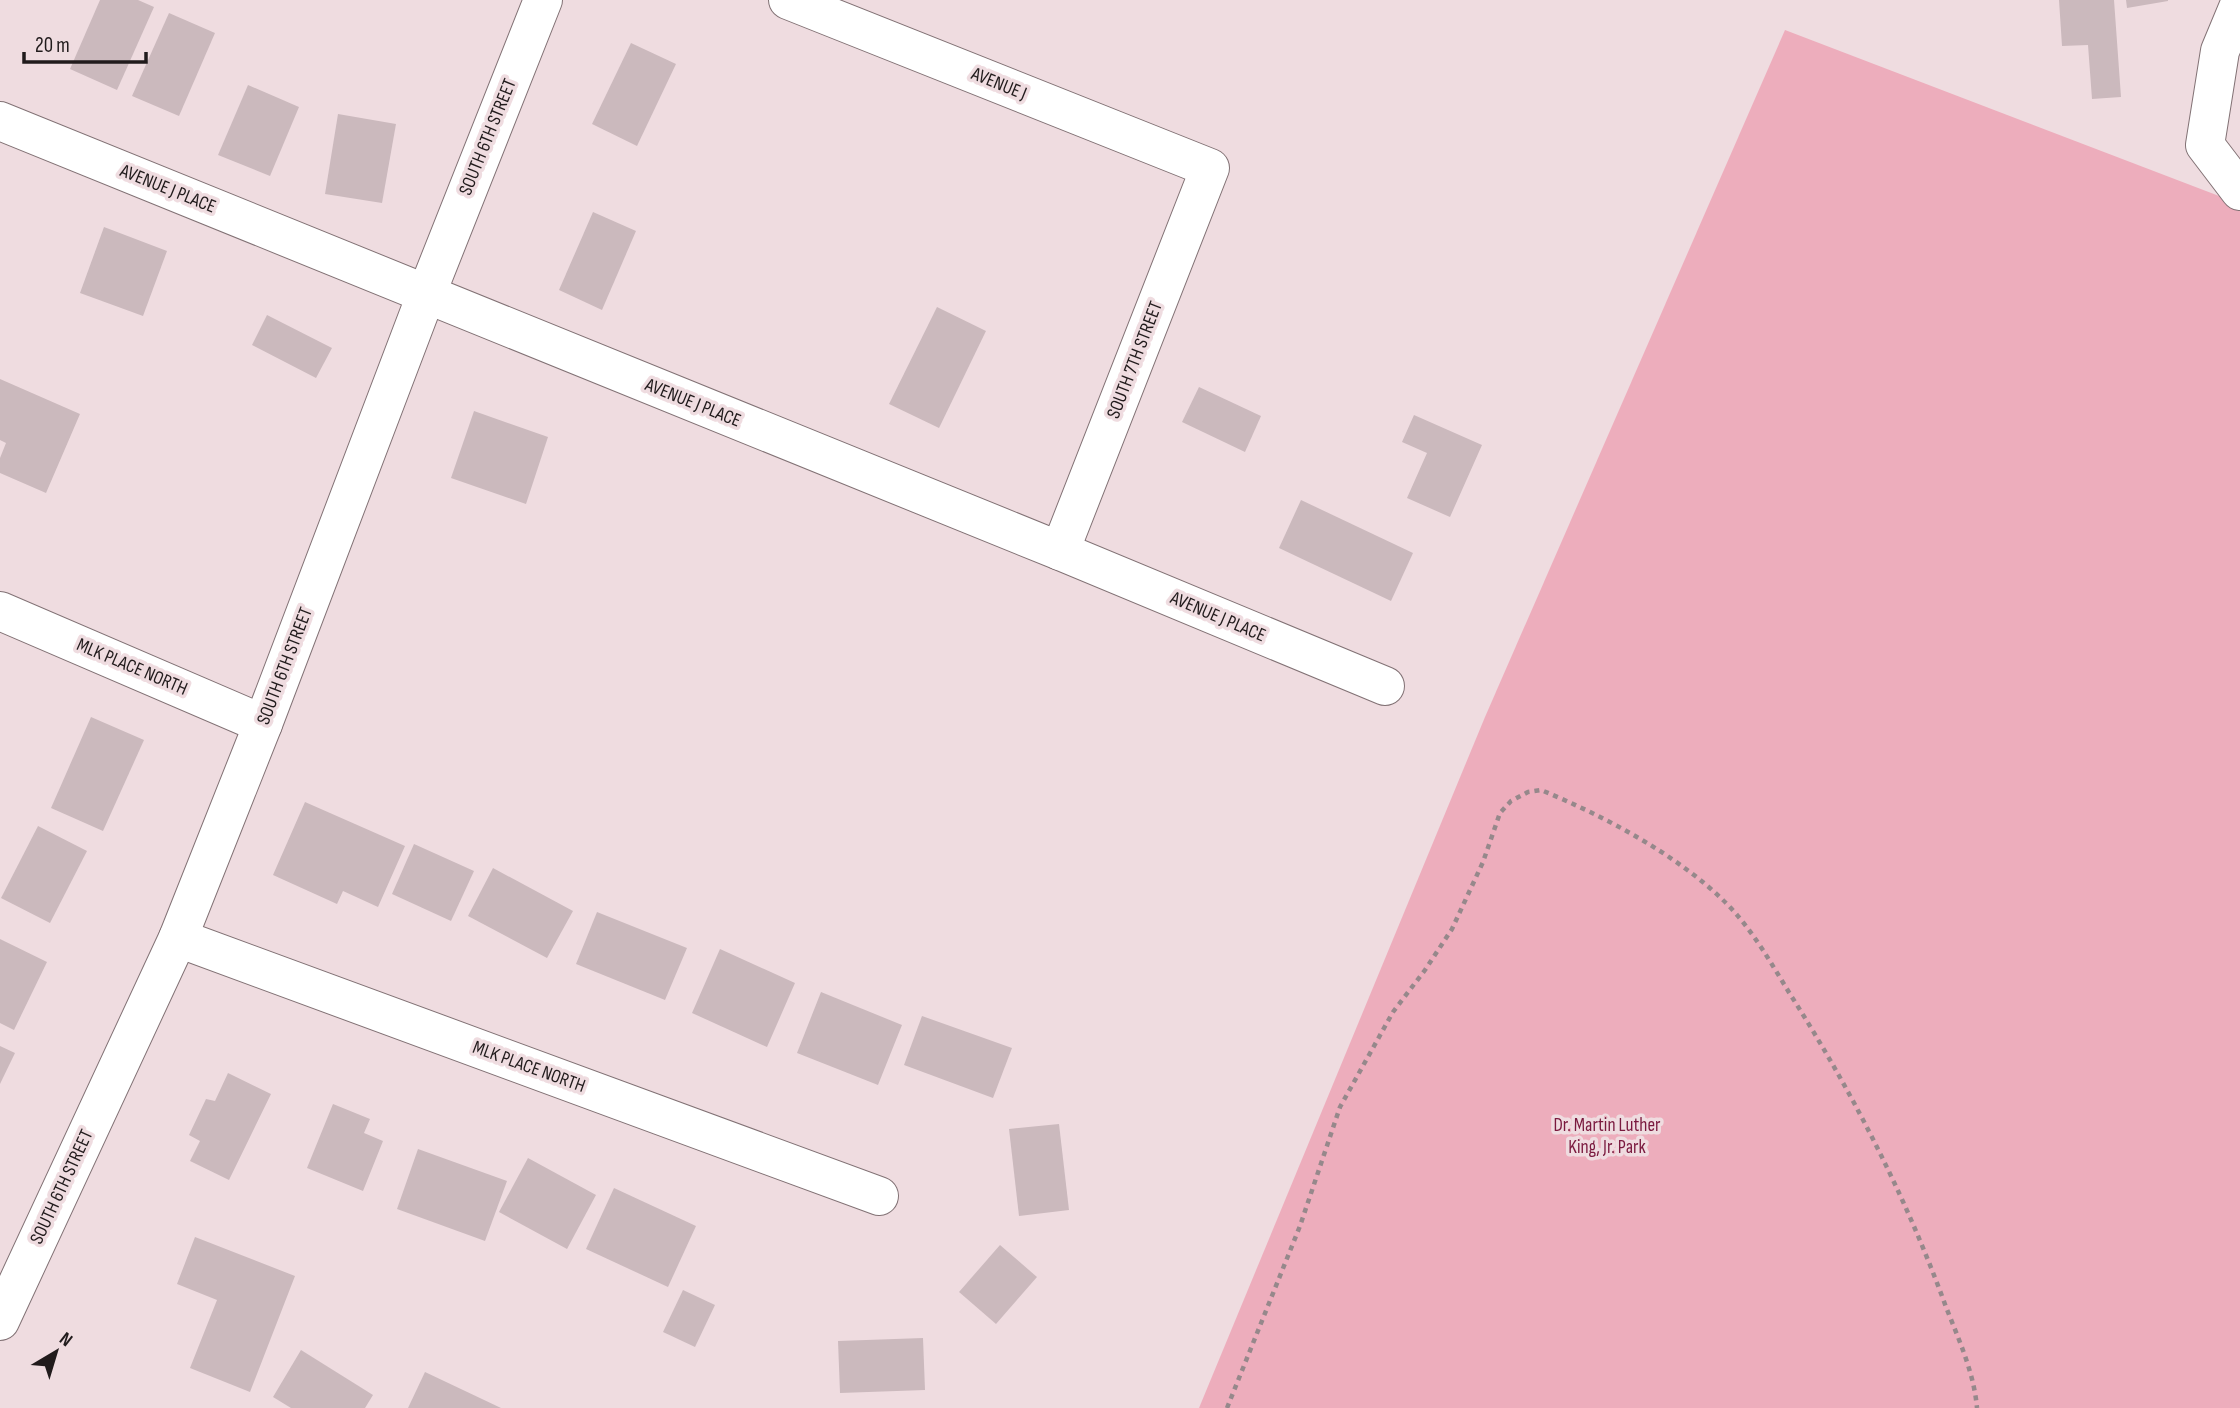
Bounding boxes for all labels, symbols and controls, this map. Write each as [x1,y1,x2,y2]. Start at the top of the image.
scale bar [24,21,147,65]
text: 20 m [35,33,70,58]
street label: AVENUE J [967,62,1030,105]
street label: SOUTH 6TH STREET [454,75,522,199]
street label: AVENUE J PLACE [116,159,219,219]
street label: SOUTH 7TH STREET [1102,298,1168,422]
street label: AVENUE J PLACE [641,373,744,433]
street label: AVENUE J PLACE [1166,586,1269,647]
street label: SOUTH 6TH STREET [252,604,318,728]
street label: MLK PLACE NORTH [73,633,191,701]
street label: MLK PLACE NORTH [470,1036,588,1098]
park label: Dr. Martin Luther King, Jr. Park [1553,1114,1661,1159]
street label: SOUTH 6TH STREET [25,1126,99,1248]
north arrow [21,1317,91,1387]
text: N [54,1328,77,1352]

